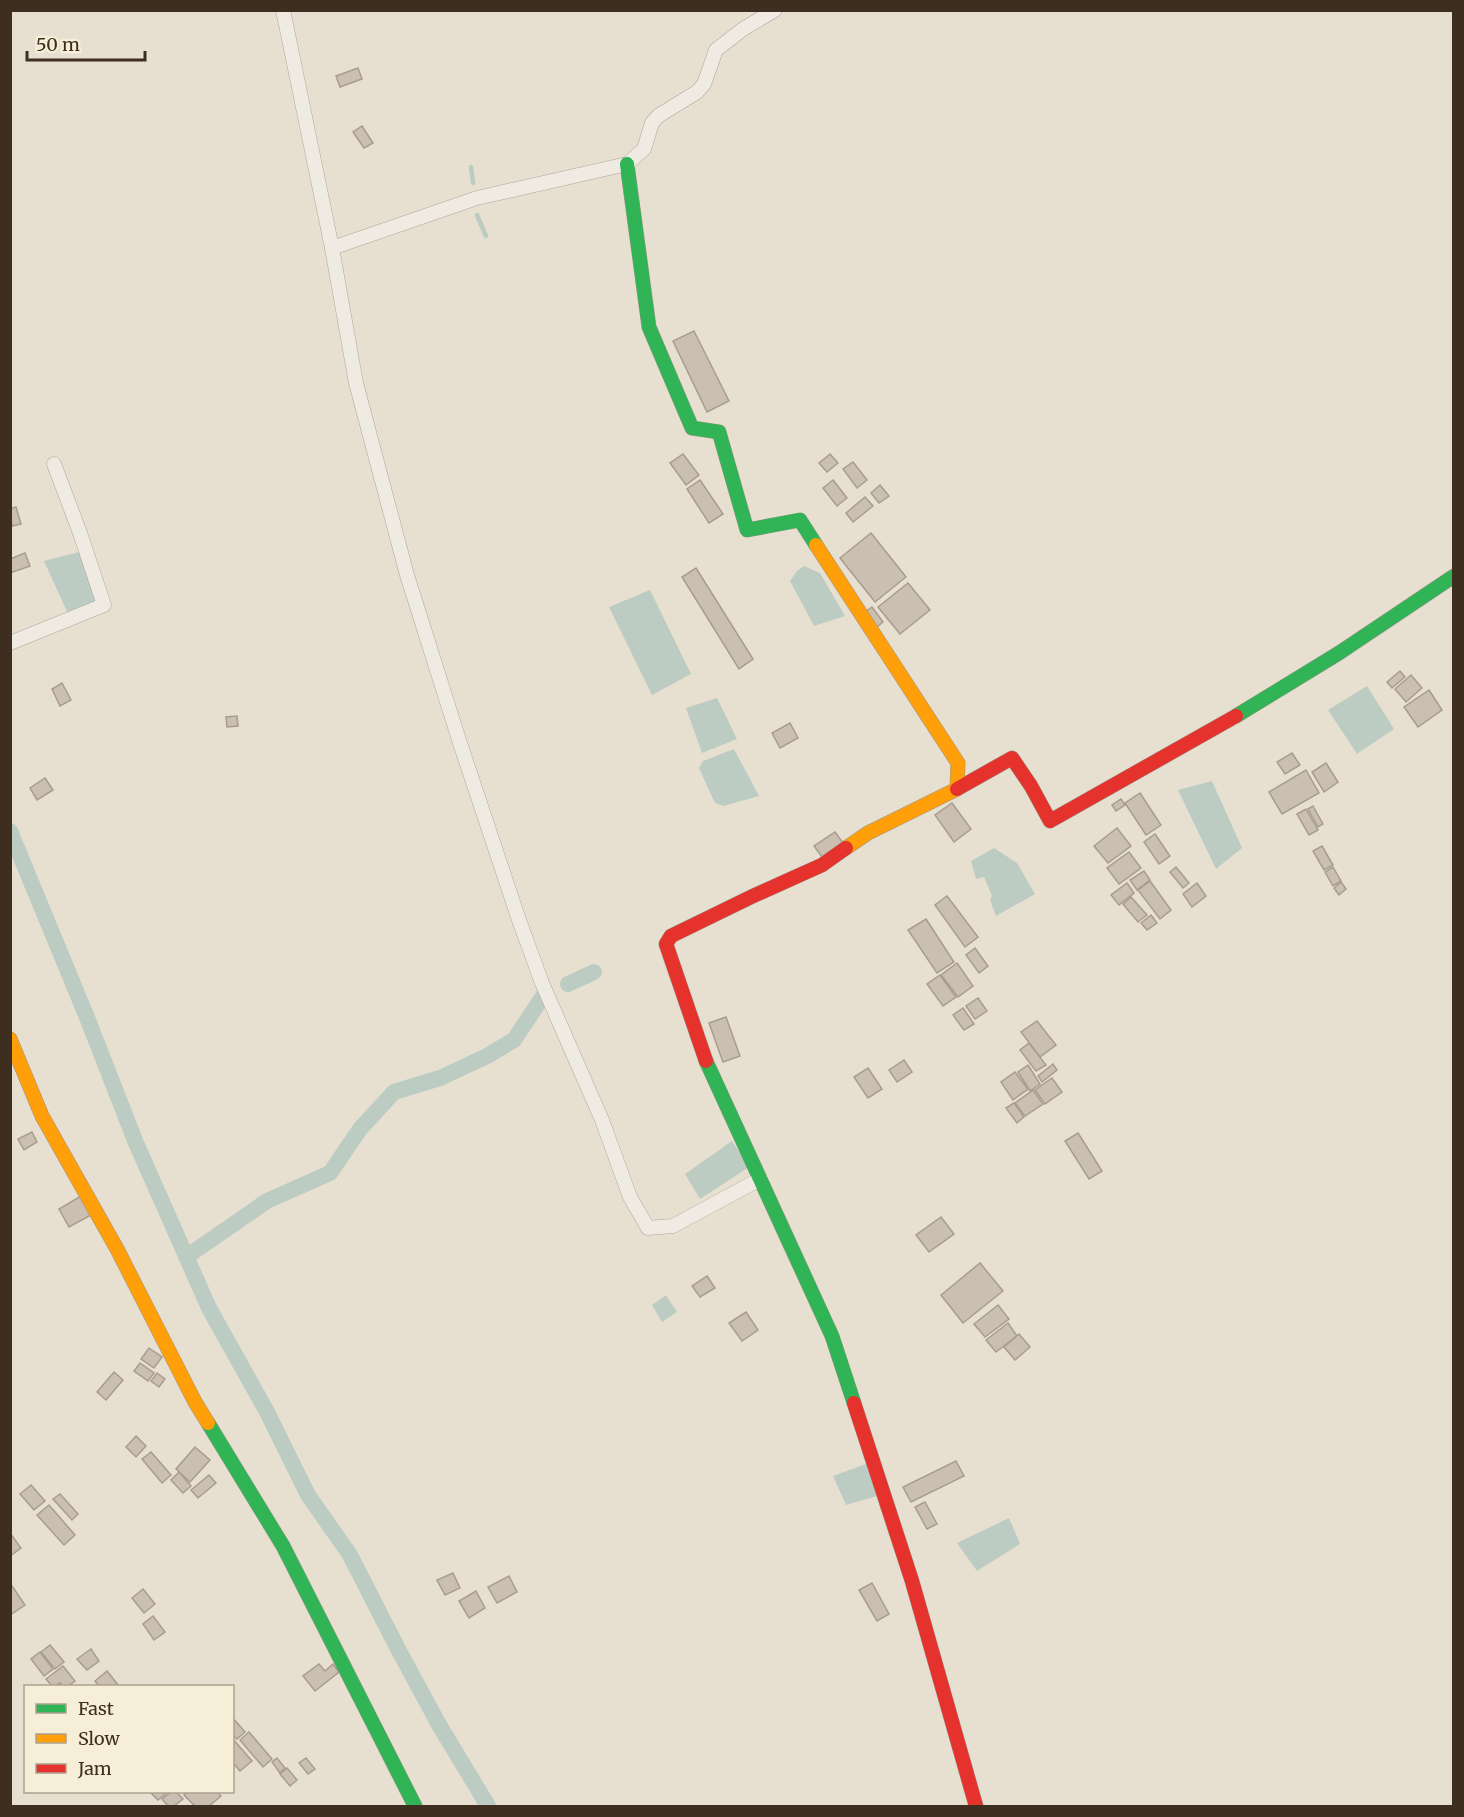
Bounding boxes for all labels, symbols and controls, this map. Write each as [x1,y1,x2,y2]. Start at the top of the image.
scale bar [27,24,146,62]
text: 50 m [36,33,80,56]
legend [24,1685,234,1793]
text: Fast [78,1697,114,1720]
text: Slow [78,1727,121,1750]
text: Jam [77,1757,112,1780]

